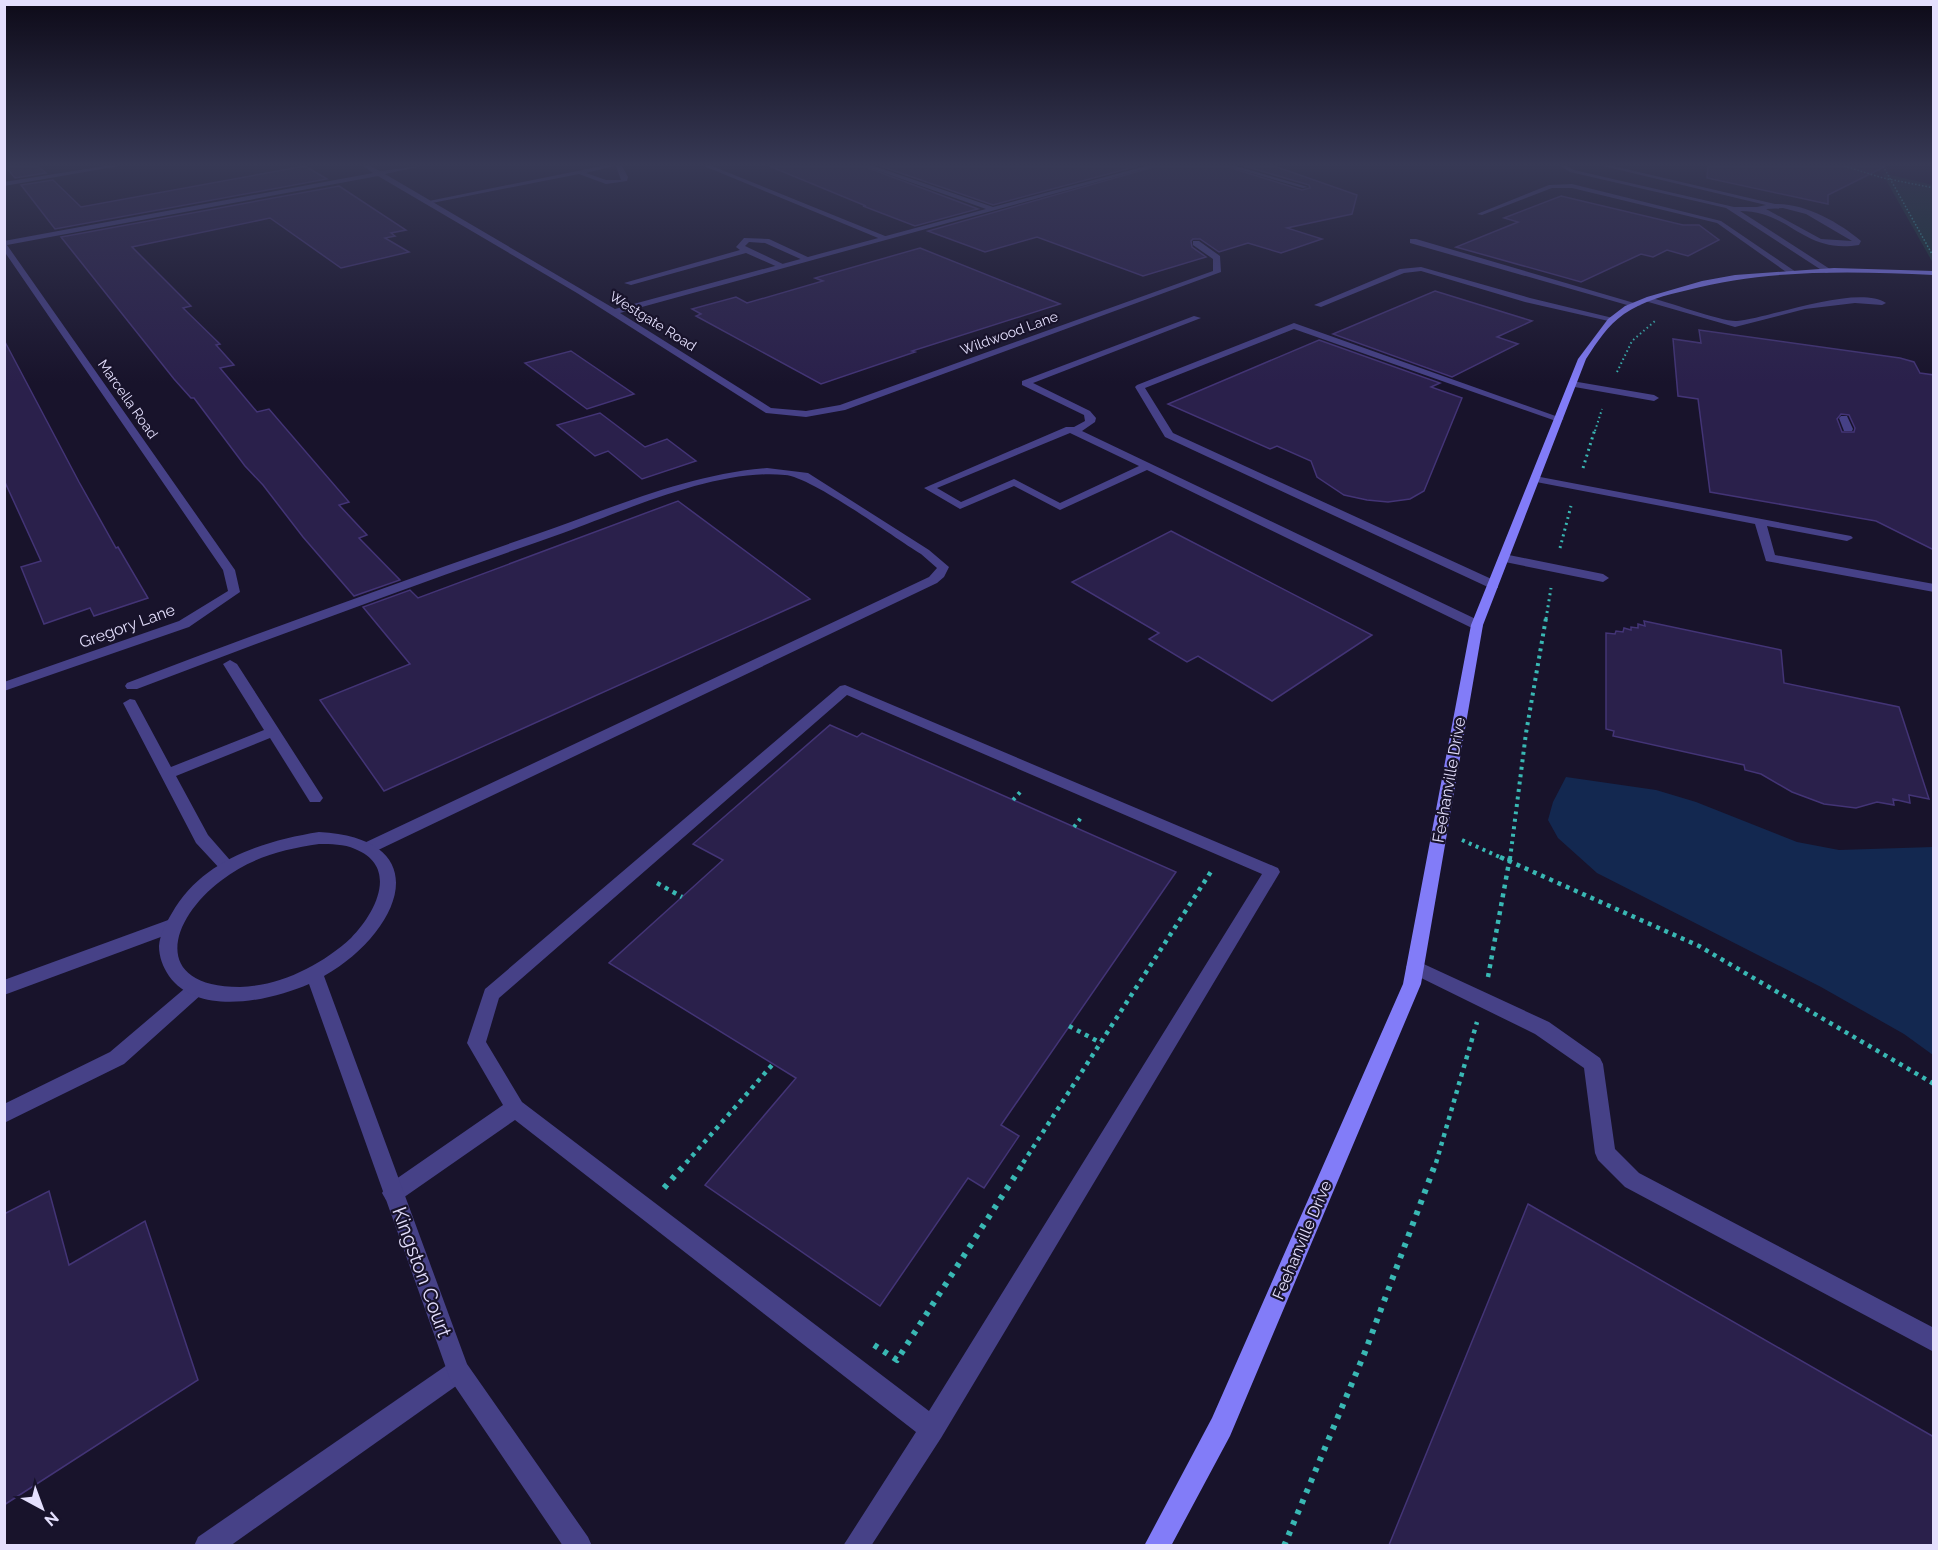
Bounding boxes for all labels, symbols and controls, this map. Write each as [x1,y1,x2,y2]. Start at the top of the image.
street label: Westgate Road [607,288,699,354]
street label: Wildwood Lane [958,308,1060,358]
street label: Marcella Road [95,356,161,442]
street label: Gregory Lane [77,600,177,652]
street label: Feehanville Drive [1429,716,1469,844]
street label: Feehanville Drive [1268,1178,1336,1302]
street label: Kingston Court [387,1203,457,1341]
north arrow [12,1478,72,1538]
text: N [41,1508,62,1530]

